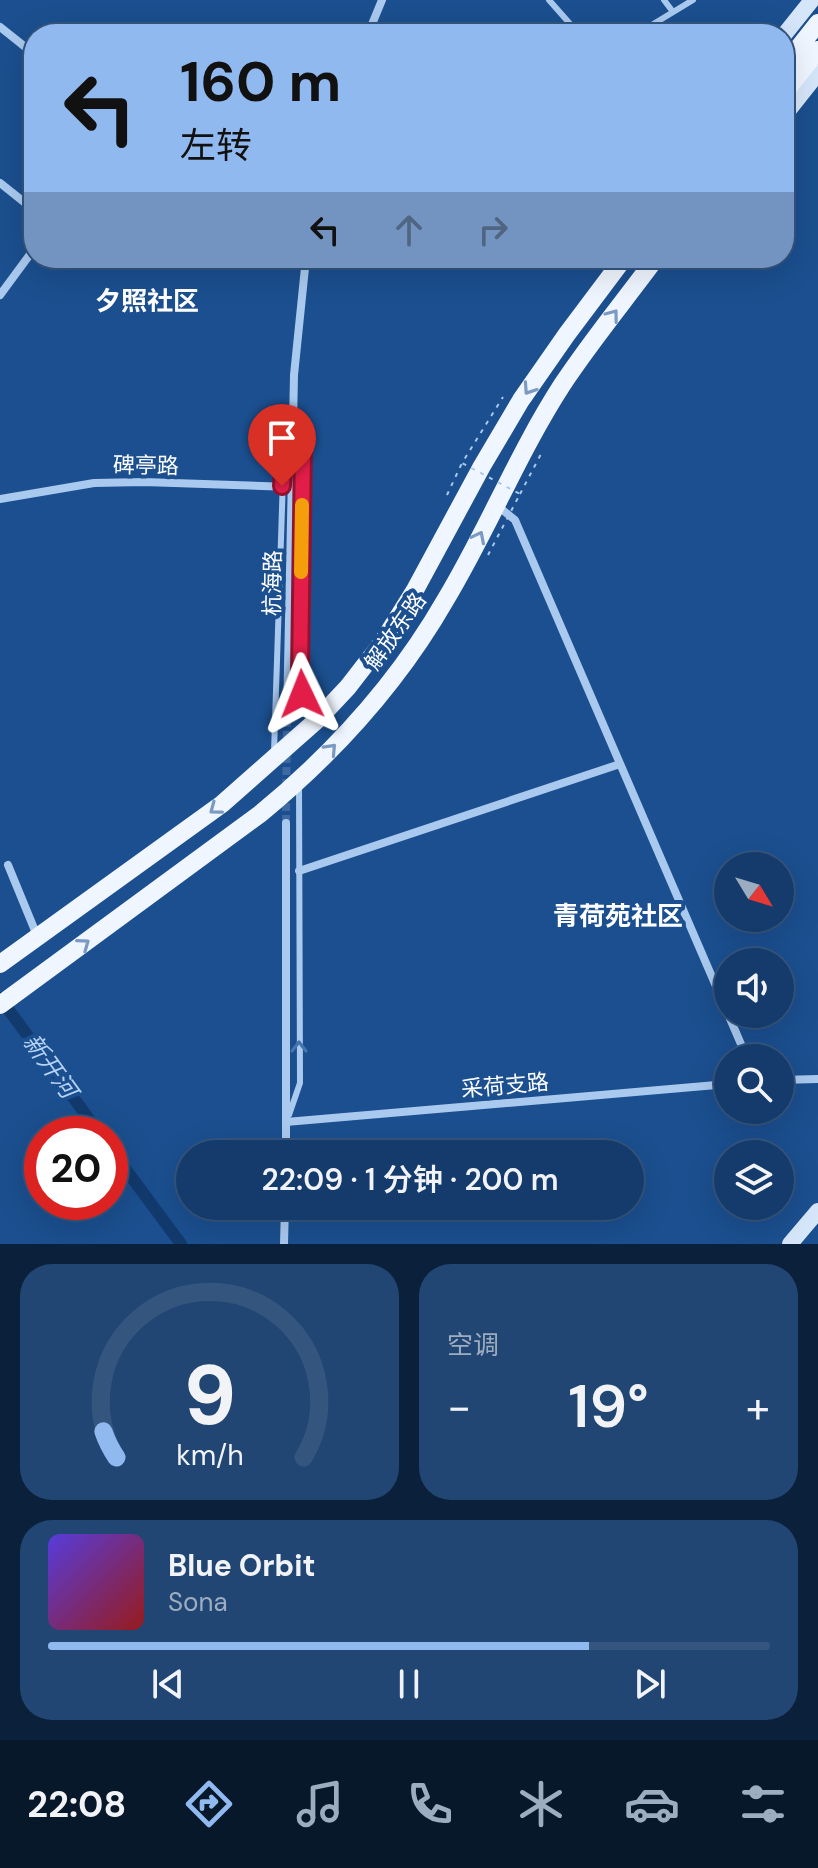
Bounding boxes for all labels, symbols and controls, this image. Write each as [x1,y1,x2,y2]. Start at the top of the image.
text: 160 m [180,45,341,118]
icon: left [48,56,152,160]
text: 左转 [180,122,252,169]
icon: left [303,208,347,252]
icon: ahead [387,208,431,252]
icon: right [471,208,515,252]
district label: 夕照社区 [95,284,199,318]
one-way arrow [604,309,618,323]
one-way arrow [524,380,539,395]
pin [248,404,316,486]
icon: arrive [260,416,304,460]
street label: 碑亭路 [113,450,179,481]
one-way arrow [469,530,485,545]
street label: 杭海路 [257,550,288,616]
street label: 解放东路 [358,587,433,676]
position arrow [260,652,344,736]
one-way arrow [321,743,335,758]
one-way arrow [209,799,223,813]
north arrow [714,852,794,932]
map controls [714,852,794,1220]
district label: 青荷苑社区 [553,899,683,933]
one-way arrow [75,940,89,954]
button: sound [714,948,794,1028]
water label: 新开河 [17,1027,86,1107]
one-way arrow [290,1040,308,1053]
button: search [714,1044,794,1124]
street label: 采荷支路 [460,1067,550,1104]
speed limit sign: 20 [24,1116,128,1220]
button: layers [714,1140,794,1220]
text: 22:09 · 1 分钟 · 200 m [261,1160,559,1199]
text: 空调 [447,1328,499,1362]
text: 9 [183,1341,236,1450]
text: 19° [568,1367,649,1446]
text: − [447,1378,471,1436]
text: + [746,1378,770,1436]
text: km/h [176,1437,243,1474]
text: Blue Orbit [168,1546,315,1585]
text: Sona [168,1585,228,1619]
icon: previous [146,1662,190,1706]
icon: pause [387,1662,431,1706]
icon: next [628,1662,672,1706]
icon: directions [181,1776,237,1832]
icon: music [292,1776,348,1832]
icon: phone [402,1776,458,1832]
icon: climate [513,1776,569,1832]
icon: car [624,1776,680,1832]
icon: filters [735,1776,791,1832]
text: 22:08 [27,1781,126,1828]

